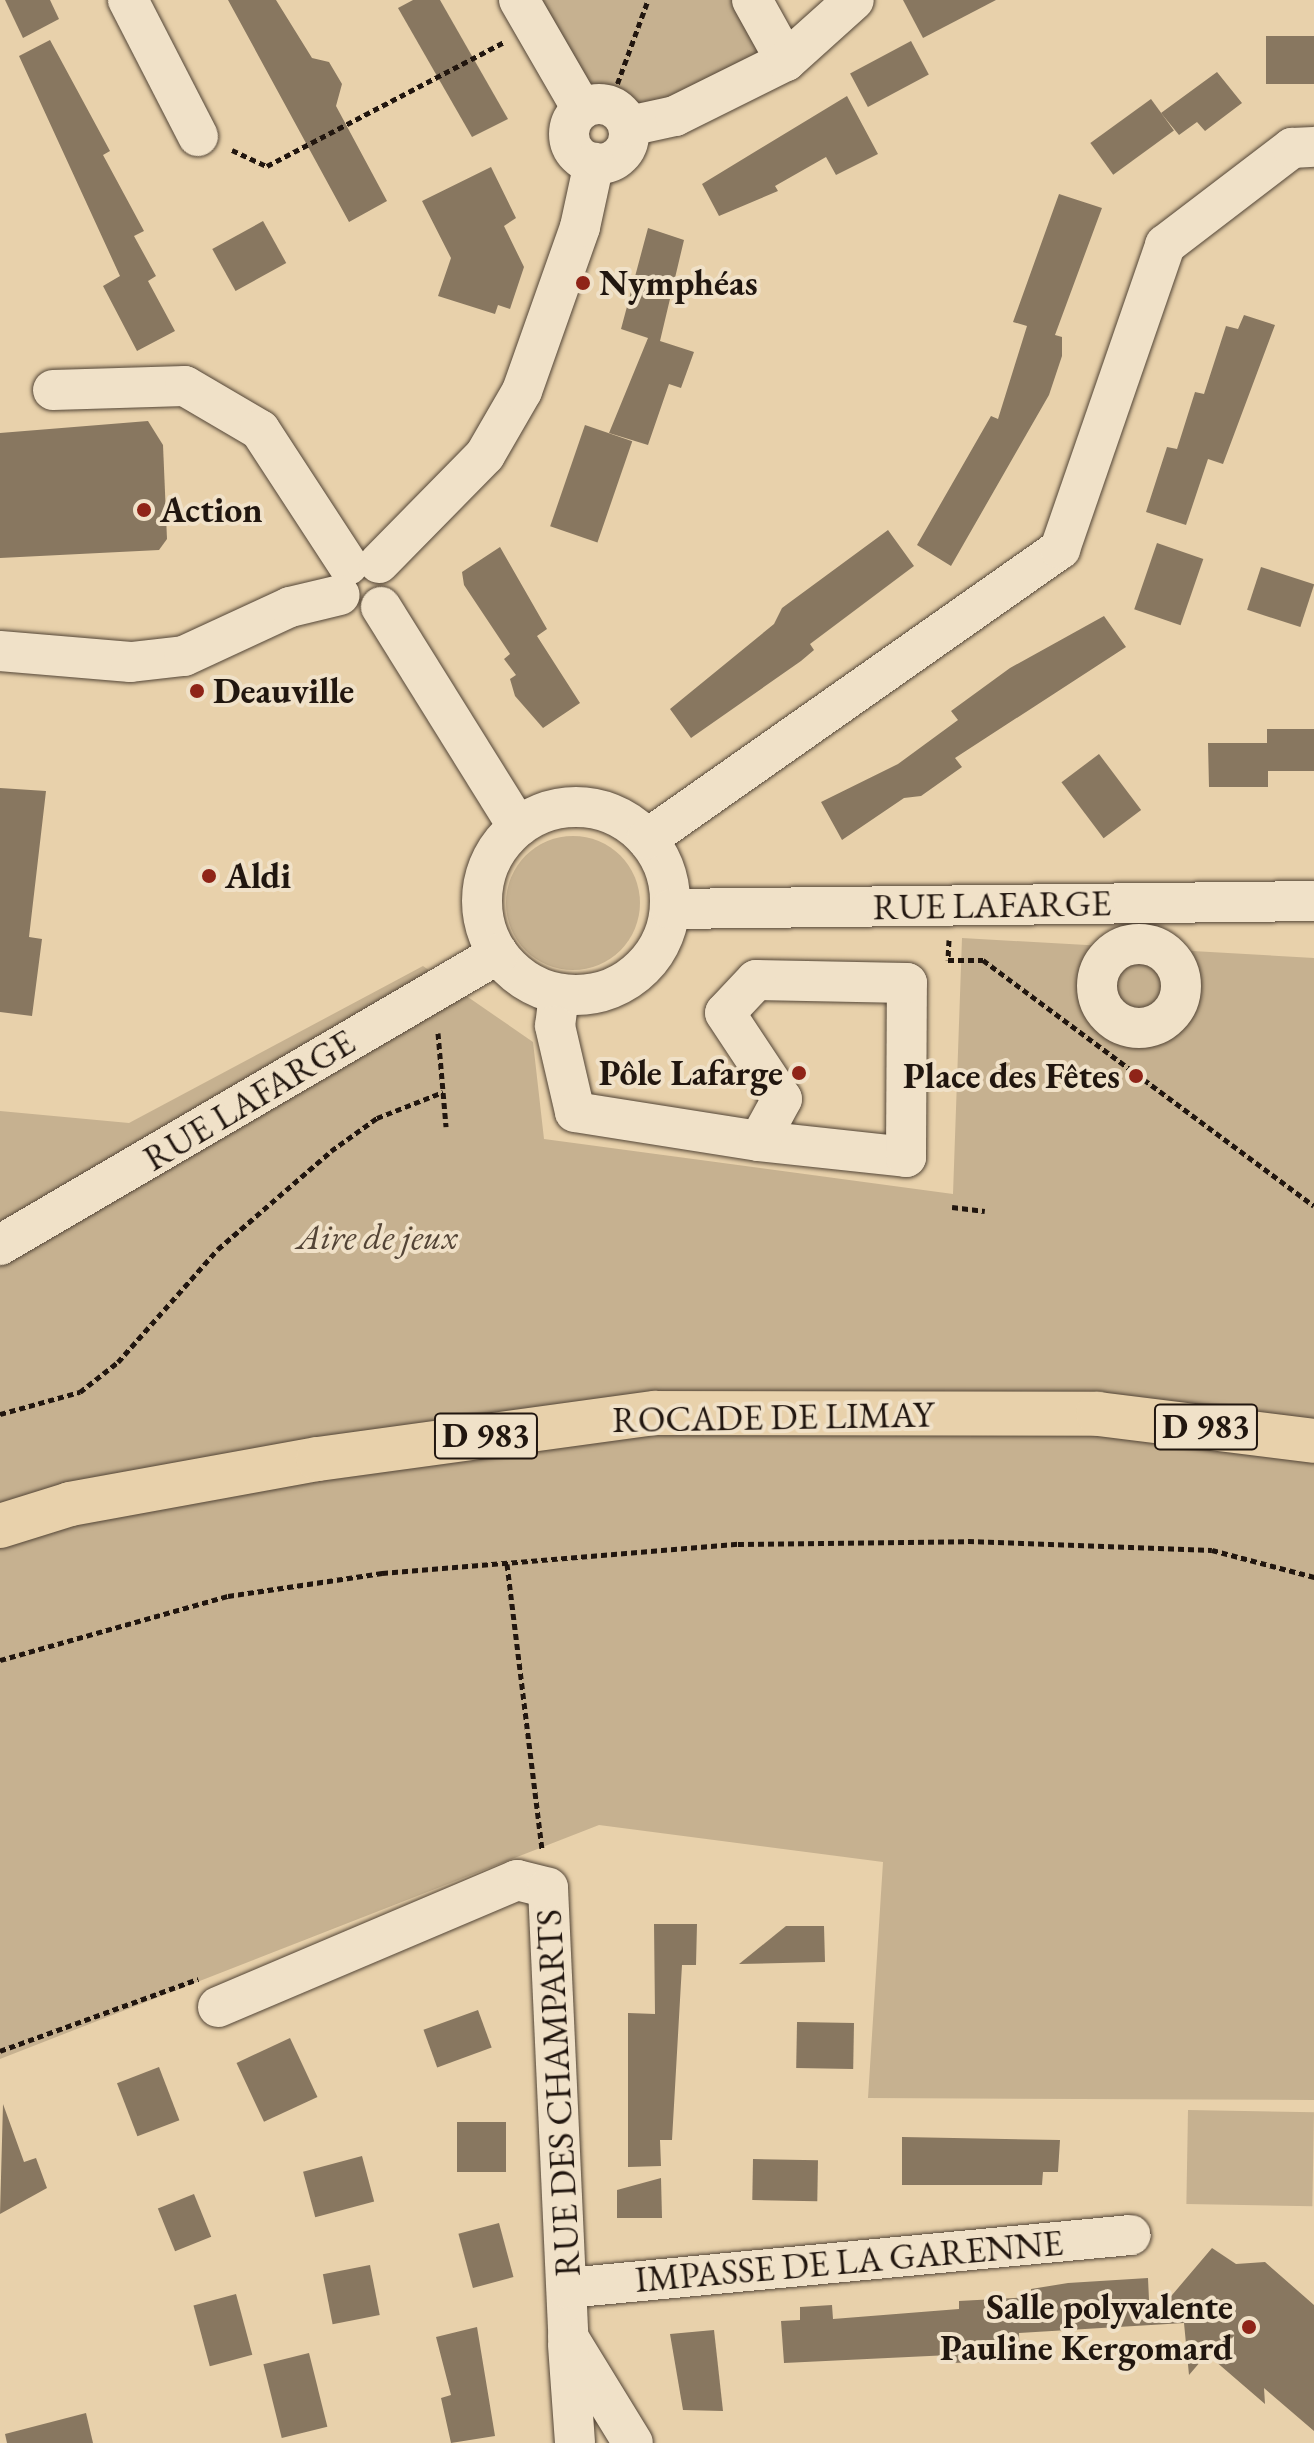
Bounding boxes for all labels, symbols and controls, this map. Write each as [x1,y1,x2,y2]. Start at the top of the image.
place label: Nymphéas [599,261,758,305]
marker: Nymphéas [574,274,592,292]
place label: Action [160,488,263,532]
marker: Action [135,501,153,519]
place label: Deauville [213,669,354,713]
marker: Deauville [188,682,206,700]
place label: Aldi [225,854,291,898]
marker: Aldi [200,867,218,885]
street label: RUE LAFARGE [872,881,1112,929]
street label: RUE LAFARGE [136,1020,362,1180]
place label: Pôle Lafarge [599,1051,783,1095]
place label: Place des Fêtes [903,1054,1120,1098]
marker: Pôle Lafarge [790,1064,808,1082]
marker: Place des Fêtes [1127,1067,1145,1085]
park label: Aire de jeux [297,1215,457,1259]
street label: ROCADE DE LIMAY [612,1393,934,1441]
road number: D 983 [1152,1397,1260,1457]
road number: D 983 [432,1406,540,1466]
street label: RUE DES CHAMPARTS [527,1908,589,2278]
street label: IMPASSE DE LA GARENNE [633,2221,1065,2301]
place label: Salle polyvalente Pauline Kergomard [940,2284,1233,2369]
marker: Salle polyvalente Pauline Kergomard [1240,2318,1258,2336]

